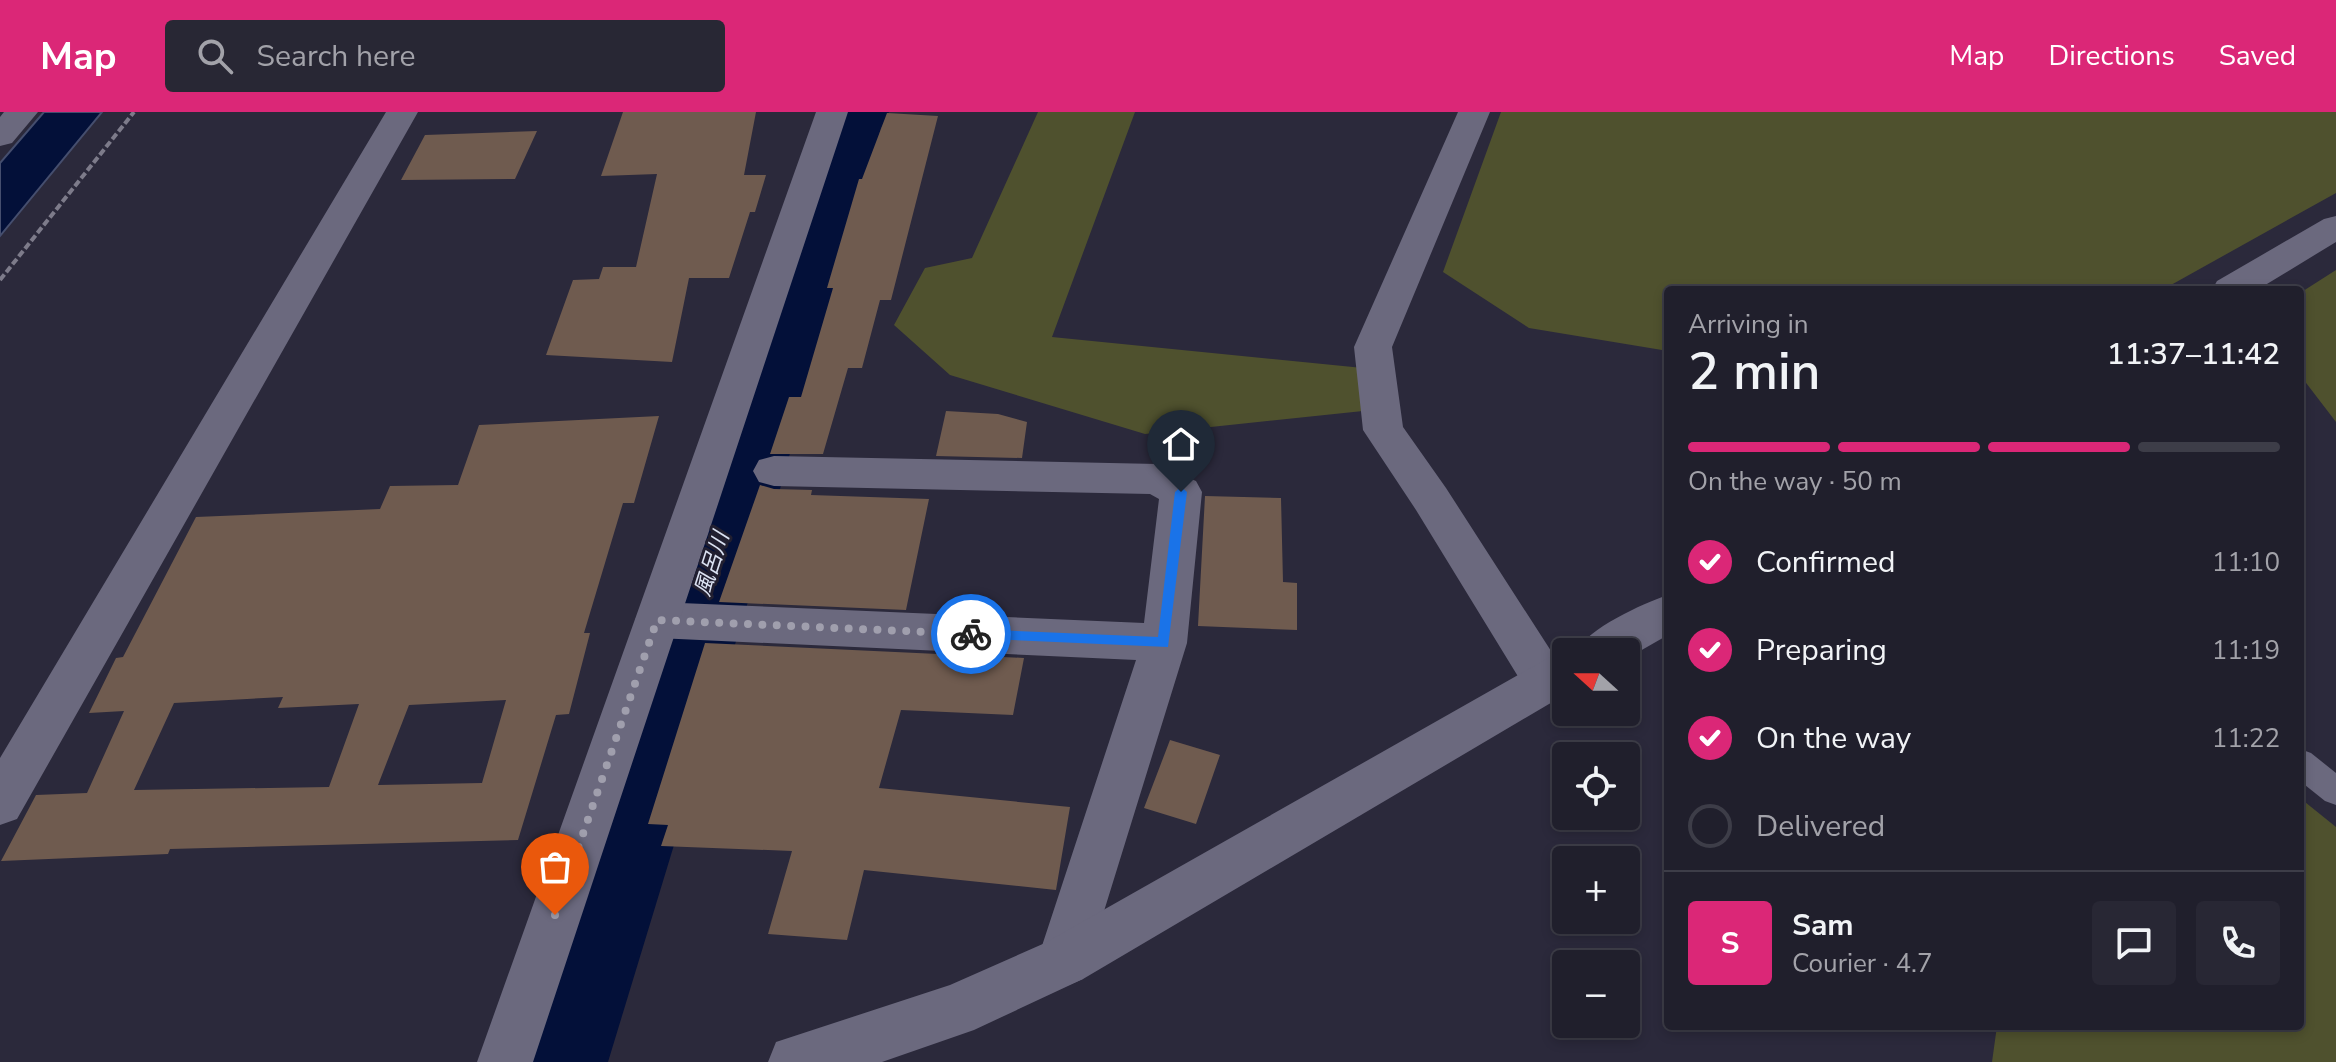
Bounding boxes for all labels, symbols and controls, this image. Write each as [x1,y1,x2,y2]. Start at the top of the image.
search box [165,20,725,92]
text: Map [40,31,117,82]
icon: search [193,34,237,78]
text: Search here [257,36,416,77]
text: Map [1949,37,2004,75]
text: Directions [2048,37,2175,75]
text: Saved [2219,37,2296,75]
text: Arriving in [1688,307,1809,342]
text: 11:37–11:42 [2107,334,2280,375]
text: 2 min [1688,336,1821,407]
pin [1147,410,1215,492]
icon: home [1159,422,1203,466]
text: On the way · 50 m [1688,464,1902,499]
water label: 風呂川 [688,526,737,600]
icon: check [1688,540,1732,584]
text: Confirmed [1756,542,1896,583]
text: 11:10 [2212,545,2280,580]
courier [931,594,1011,674]
icon: bike [949,612,993,656]
icon: check [1688,628,1732,672]
text: Preparing [1756,630,1887,671]
text: 11:19 [2212,633,2280,668]
north arrow [1552,638,1640,726]
map controls [1552,638,1640,1038]
icon: check [1688,716,1732,760]
text: On the way [1756,718,1911,759]
text: 11:22 [2212,721,2280,756]
button: locate [1552,742,1640,830]
text: Delivered [1756,806,1885,847]
pin [521,833,589,915]
icon: bag [533,845,577,889]
button: + [1552,846,1640,934]
button: chat [2092,901,2176,985]
button: phone [2196,901,2280,985]
text: Sam [1792,905,1854,946]
text: S [1721,923,1739,964]
text: Courier · 4.7 [1792,946,1933,981]
button: − [1552,950,1640,1038]

